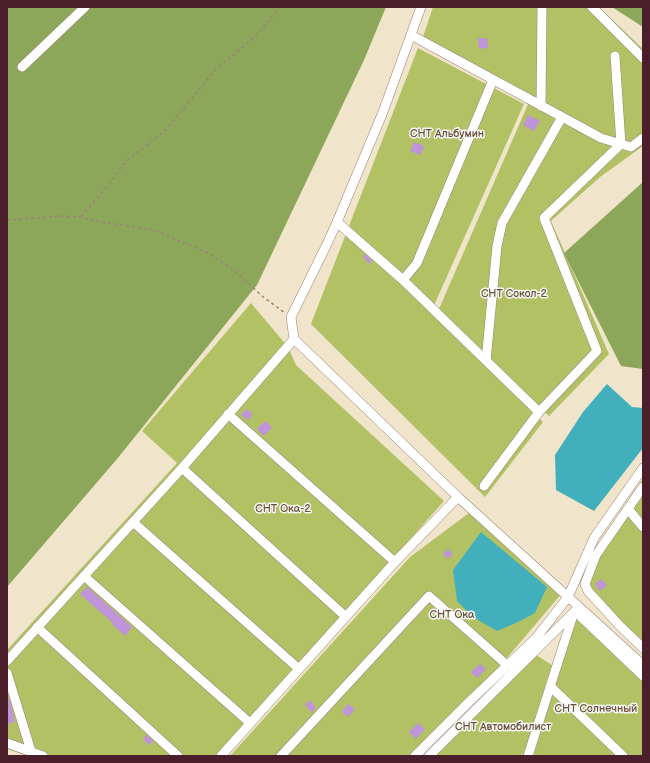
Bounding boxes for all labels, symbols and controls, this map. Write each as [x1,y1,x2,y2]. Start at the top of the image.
park label: СНТ Альбумин [410,127,484,141]
park label: СНТ Сокол-2 [481,287,547,301]
park label: СНТ Ока-2 [255,502,311,516]
park label: СНТ Ока [429,608,475,622]
park label: СНТ Солнечный [555,702,637,716]
park label: СНТ Автомобилист [455,720,551,734]

